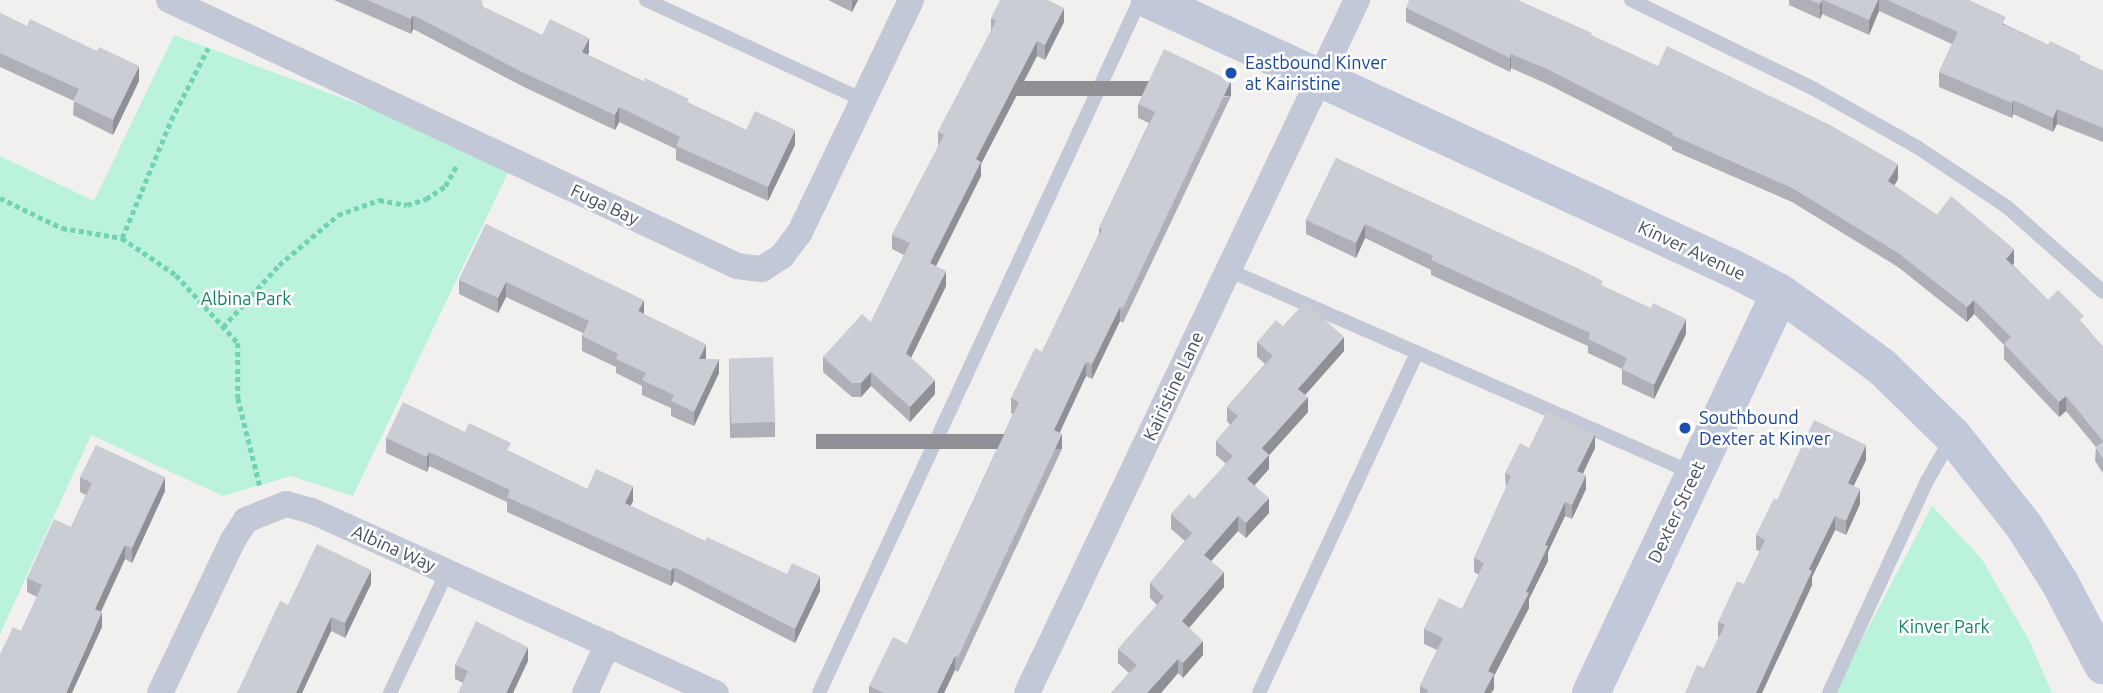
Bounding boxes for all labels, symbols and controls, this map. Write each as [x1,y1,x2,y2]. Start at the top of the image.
place label: Eastbound Kinver at Kairistine [1245,52,1387,94]
marker: Eastbound Kinver at Kairistine [1223,65,1239,81]
street label: Fuga Bay [568,179,642,229]
street label: Kinver Avenue [1635,216,1749,284]
park label: Albina Park [201,287,291,309]
street label: Kairistine Lane [1138,328,1208,444]
place label: Southbound Dexter at Kinver [1699,407,1831,450]
marker: Southbound Dexter at Kinver [1677,420,1693,436]
street label: Dexter Street [1643,458,1709,566]
street label: Albina Way [349,520,439,576]
park label: Kinver Park [1898,615,1990,637]

